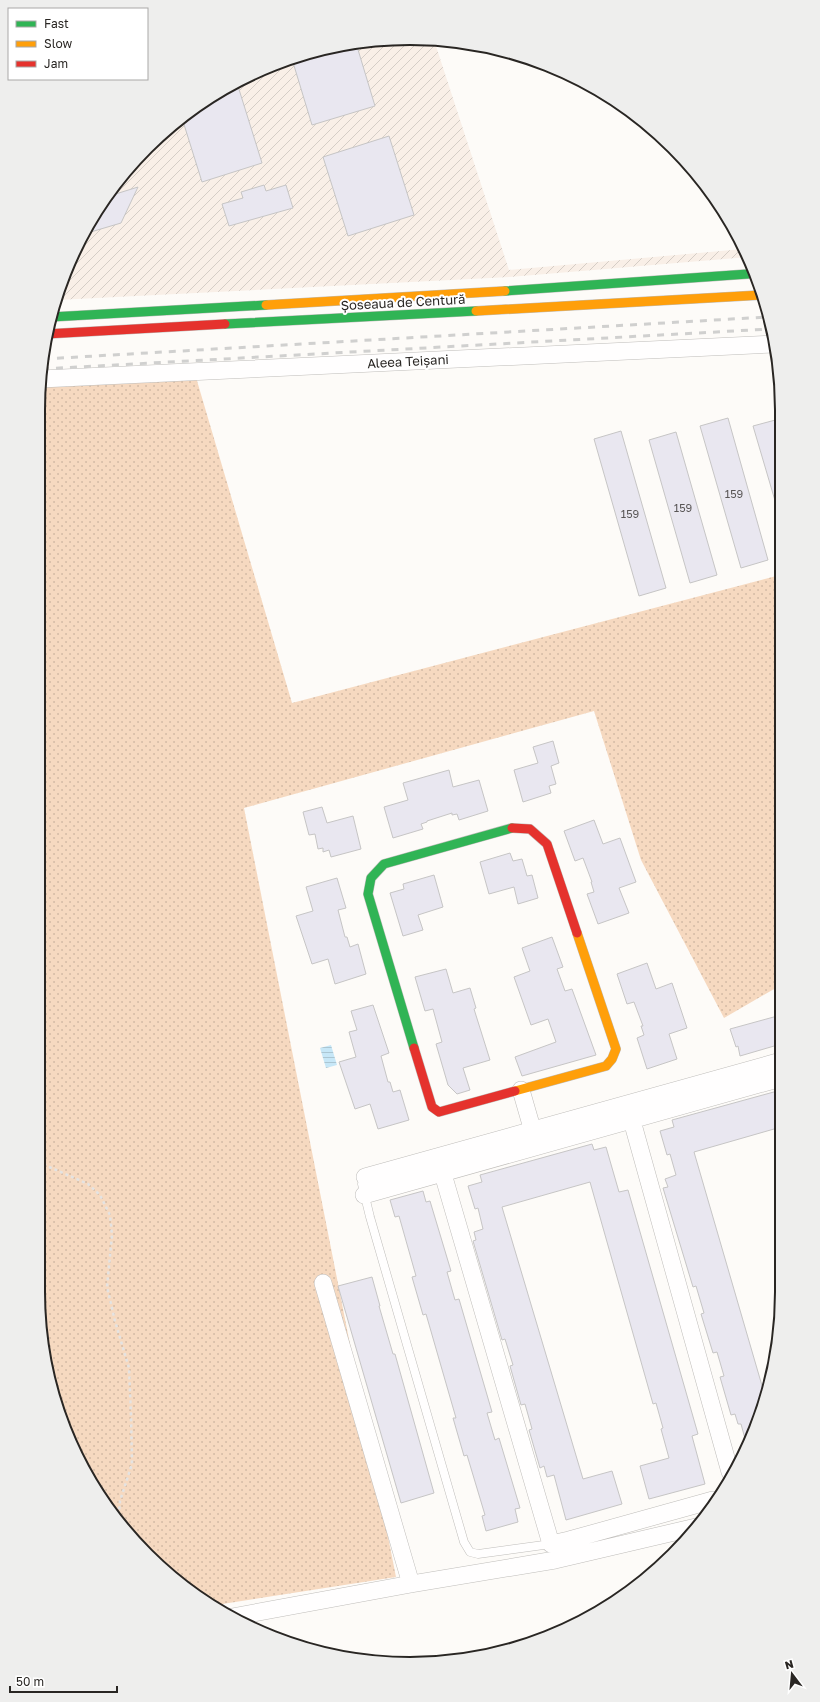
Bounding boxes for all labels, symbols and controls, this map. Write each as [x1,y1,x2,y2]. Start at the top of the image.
legend [8,8,148,80]
text: Fast [44,16,69,31]
text: Slow [44,36,72,51]
text: Jam [44,56,68,71]
street label: Șoseaua de Centură [340,291,466,313]
street label: Aleea Teișani [367,351,449,371]
house number: 159 [725,487,743,500]
house number: 159 [674,501,692,514]
house number: 159 [621,507,639,520]
north arrow [772,1654,812,1694]
text: N [783,1657,795,1671]
scale bar [10,1668,117,1694]
text: 50 m [16,1674,44,1689]

